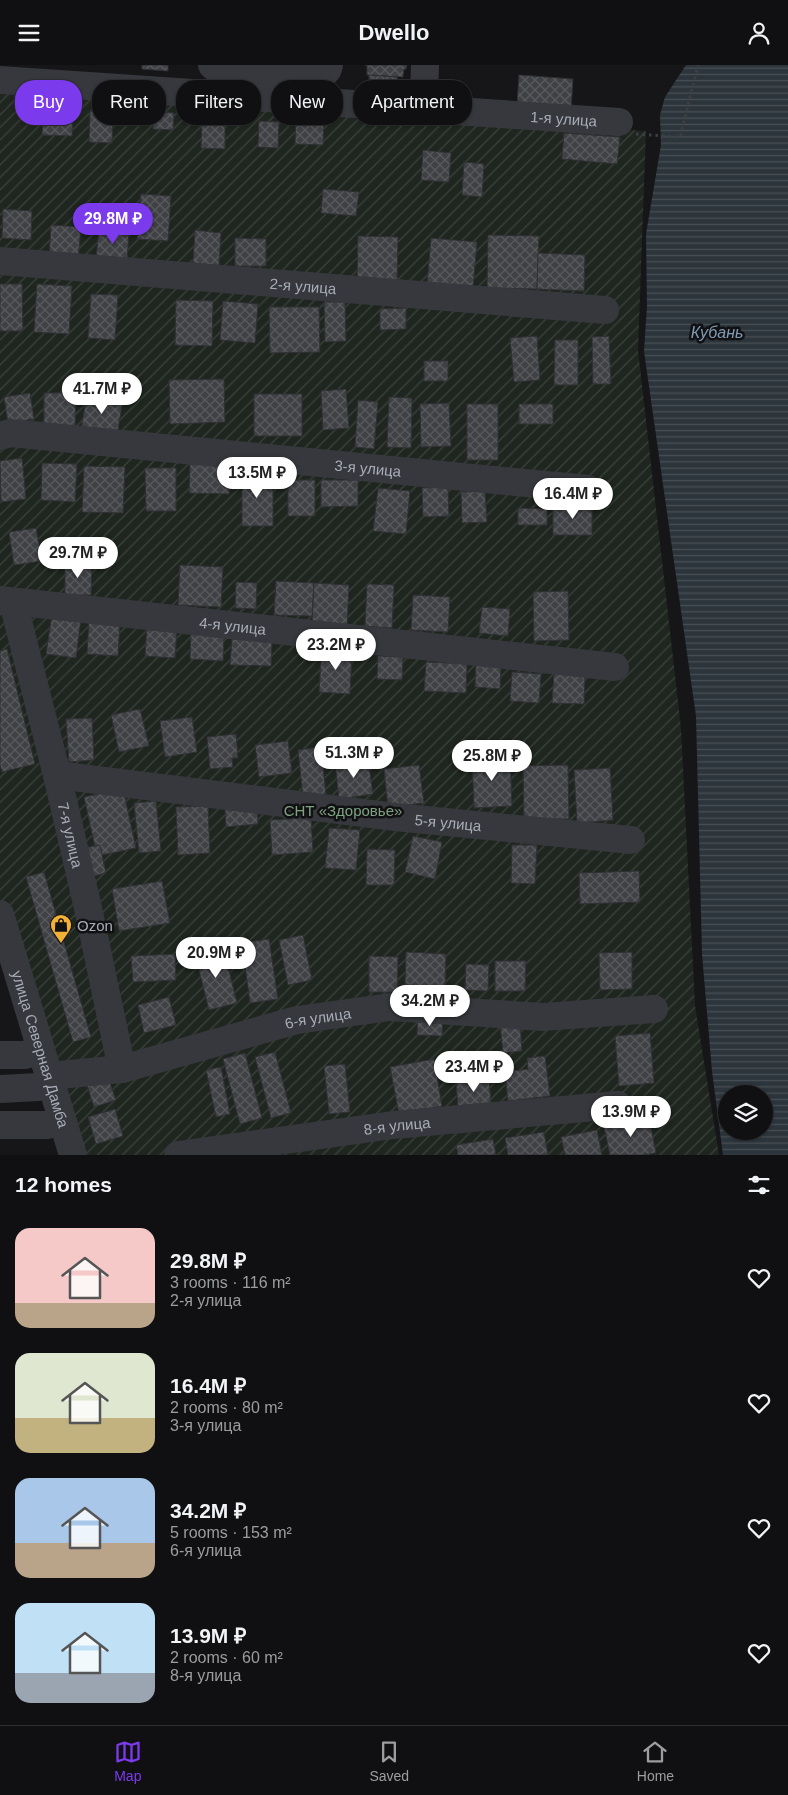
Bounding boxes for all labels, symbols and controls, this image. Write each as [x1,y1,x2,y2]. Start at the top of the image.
icon: menu [15,19,43,47]
icon: person [745,19,773,47]
text: Dwello [359,20,429,45]
chip: Buy [15,80,82,125]
chip: Rent [92,80,166,125]
chip: Filters [176,80,261,125]
chip: New [271,80,343,125]
chip: Apartment [353,80,472,125]
street label: 1-я улица [530,108,598,129]
pin: 29.8M ₽ [67,203,159,245]
text: 29.8M ₽ [84,210,142,227]
street label: 2-я улица [269,274,338,297]
water label: Кубань [691,324,743,341]
pin: 41.7M ₽ [56,373,148,415]
text: 41.7M ₽ [73,380,131,397]
street label: 3-я улица [334,456,403,479]
pin: 13.5M ₽ [211,457,303,499]
text: 13.5M ₽ [228,464,286,481]
pin: 16.4M ₽ [527,477,619,520]
text: 16.4M ₽ [544,485,602,502]
pin: 29.7M ₽ [32,537,124,579]
text: 29.7M ₽ [49,544,107,561]
street label: 4-я улица [198,613,267,637]
pin: 23.2M ₽ [290,629,382,671]
text: 23.2M ₽ [307,636,365,653]
pin: 51.3M ₽ [308,737,400,779]
pin: 25.8M ₽ [446,739,538,782]
text: 51.3M ₽ [325,744,383,761]
text: 25.8M ₽ [463,747,521,764]
street label: 7-я улица [55,800,87,870]
park label: СНТ «Здоровье» [284,802,402,819]
street label: 5-я улица [414,810,483,834]
shop icon: Ozon [49,913,73,944]
place label: Ozon [77,917,113,934]
pin: 20.9M ₽ [170,937,262,979]
text: 20.9M ₽ [187,944,245,961]
street label: улица Северная Дамба [9,968,73,1130]
pin: 34.2M ₽ [384,985,476,1027]
text: 34.2M ₽ [401,992,459,1009]
street label: 6-я улица [283,1004,353,1032]
pin: 23.4M ₽ [428,1051,520,1093]
text: 23.4M ₽ [445,1058,503,1075]
map controls [718,1085,773,1140]
button: layers [718,1085,773,1140]
pin: 13.9M ₽ [585,1095,677,1138]
text: 13.9M ₽ [602,1103,660,1120]
street label: 8-я улица [363,1113,432,1138]
icon: filters [745,1171,773,1199]
text: 12 homes [15,1173,112,1196]
icon: home [55,1248,115,1308]
text: 29.8M ₽ [170,1249,246,1272]
icon: heart [745,1264,773,1292]
text: 3 rooms · 116 m² [170,1274,291,1291]
text: 2-я улица [170,1292,241,1309]
icon: home [55,1373,115,1433]
text: 16.4M ₽ [170,1374,246,1397]
icon: heart [745,1389,773,1417]
text: 2 rooms · 80 m² [170,1399,283,1416]
text: 3-я улица [170,1417,241,1434]
icon: home [55,1498,115,1558]
text: 34.2M ₽ [170,1499,246,1522]
icon: heart [745,1514,773,1542]
text: 5 rooms · 153 m² [170,1524,292,1541]
text: 6-я улица [170,1542,241,1559]
icon: home [55,1623,115,1683]
text: 13.9M ₽ [170,1624,246,1647]
icon: heart [745,1639,773,1667]
text: 2 rooms · 60 m² [170,1649,283,1666]
text: 8-я улица [170,1667,241,1684]
tab: Map [114,1738,142,1784]
tab: Saved [369,1738,409,1784]
tab: Home [637,1738,674,1784]

